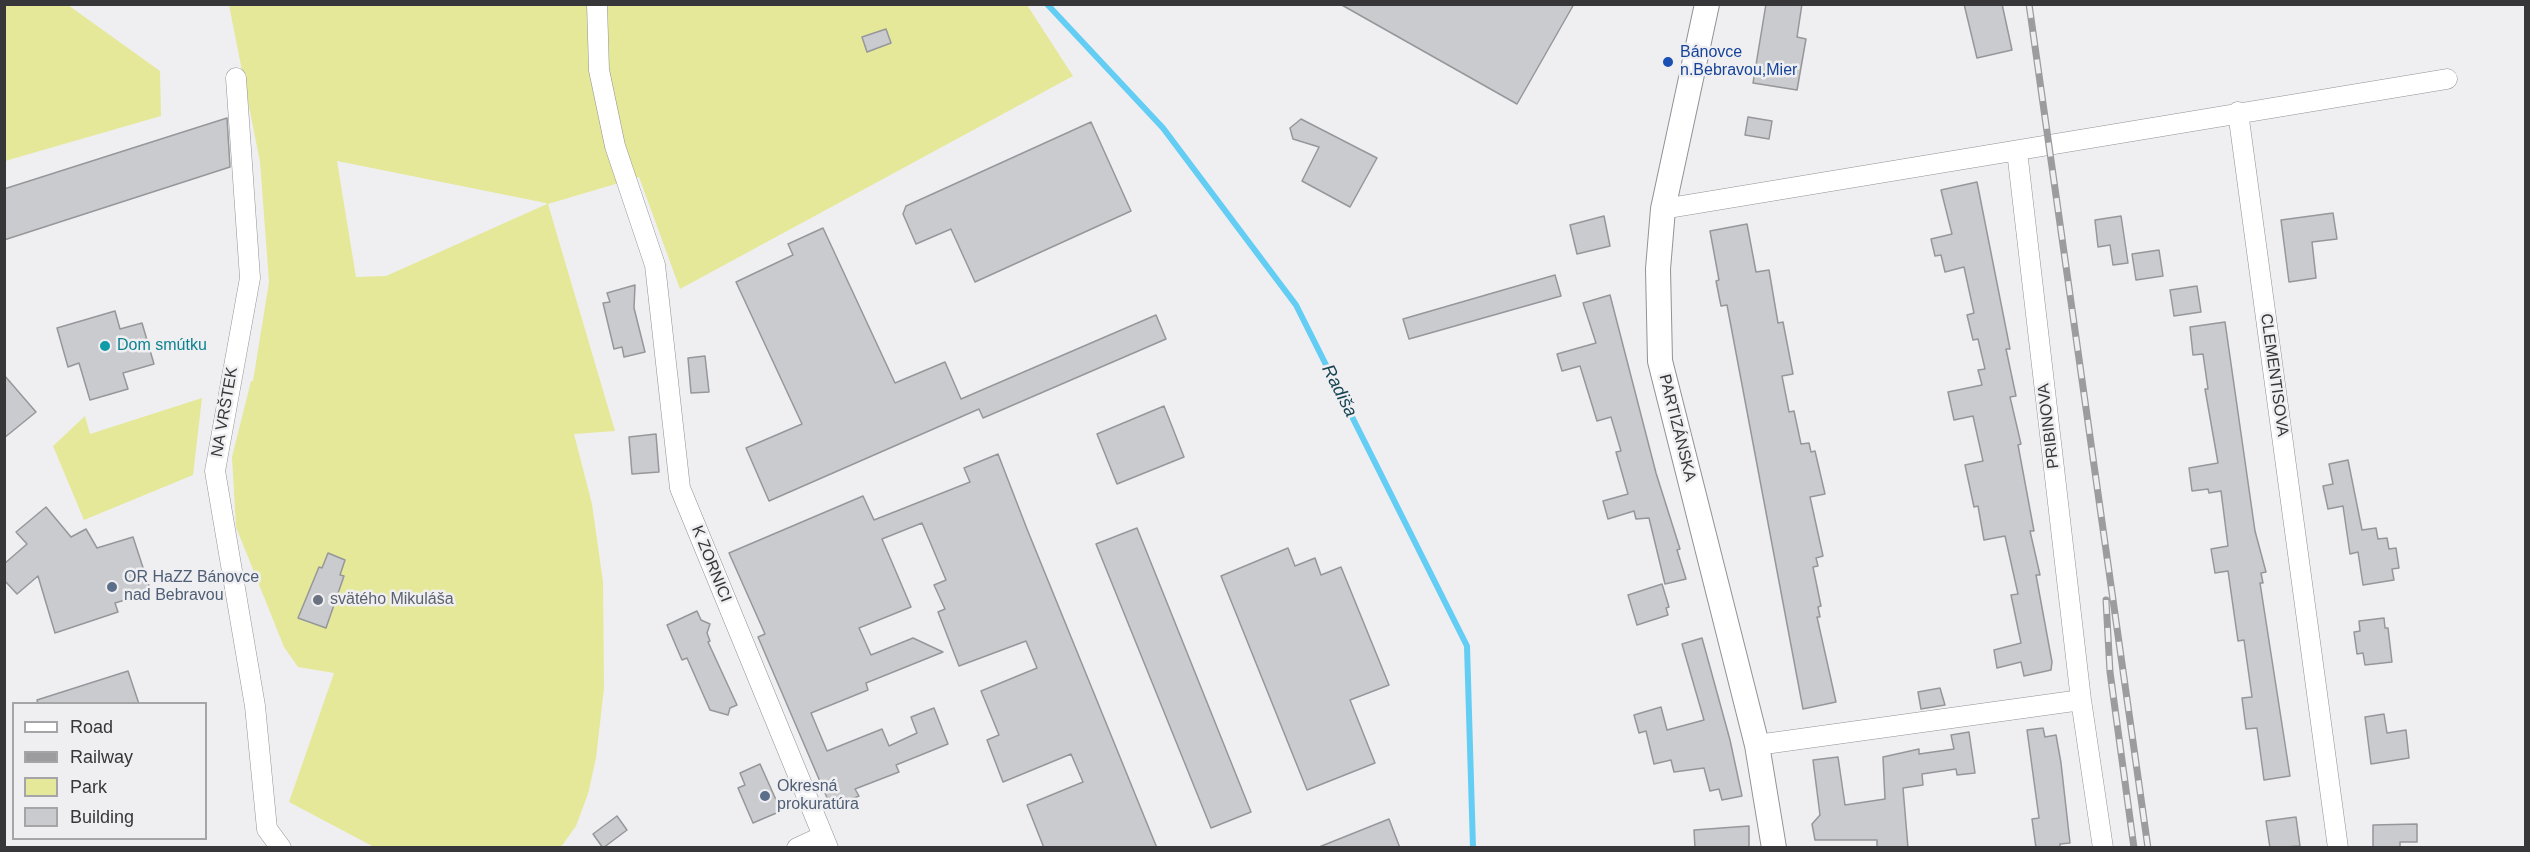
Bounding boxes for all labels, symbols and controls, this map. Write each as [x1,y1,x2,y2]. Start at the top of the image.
place label: Bánovce n.Bebravou,Mier [1680,43,1797,81]
marker: Bánovce n.Bebravou,Mier [1661,55,1675,69]
street label: CLEMENTISOVA [2256,312,2292,438]
place label: Dom smútku [117,336,207,356]
marker: Dom smútku [98,339,112,353]
water label: Radiša [1317,361,1361,421]
street label: NA VRŠTEK [208,366,242,458]
street label: PARTIZÁNSKA [1654,372,1700,484]
street label: PRIBINOVA [2034,382,2064,470]
street label: K ZORNICI [687,523,735,605]
place label: OR HaZZ Bánovce nad Bebravou [124,568,259,606]
marker: OR HaZZ Bánovce nad Bebravou [105,580,119,594]
place label: svätého Mikuláša [330,590,454,610]
marker: svätého Mikuláša [311,593,325,607]
legend [12,702,207,840]
text: Road [70,717,113,737]
text: Railway [70,747,133,767]
text: Park [70,777,107,797]
place label: Okresná prokuratúra [777,777,859,815]
marker: Okresná prokuratúra [758,789,772,803]
text: Building [70,807,134,827]

